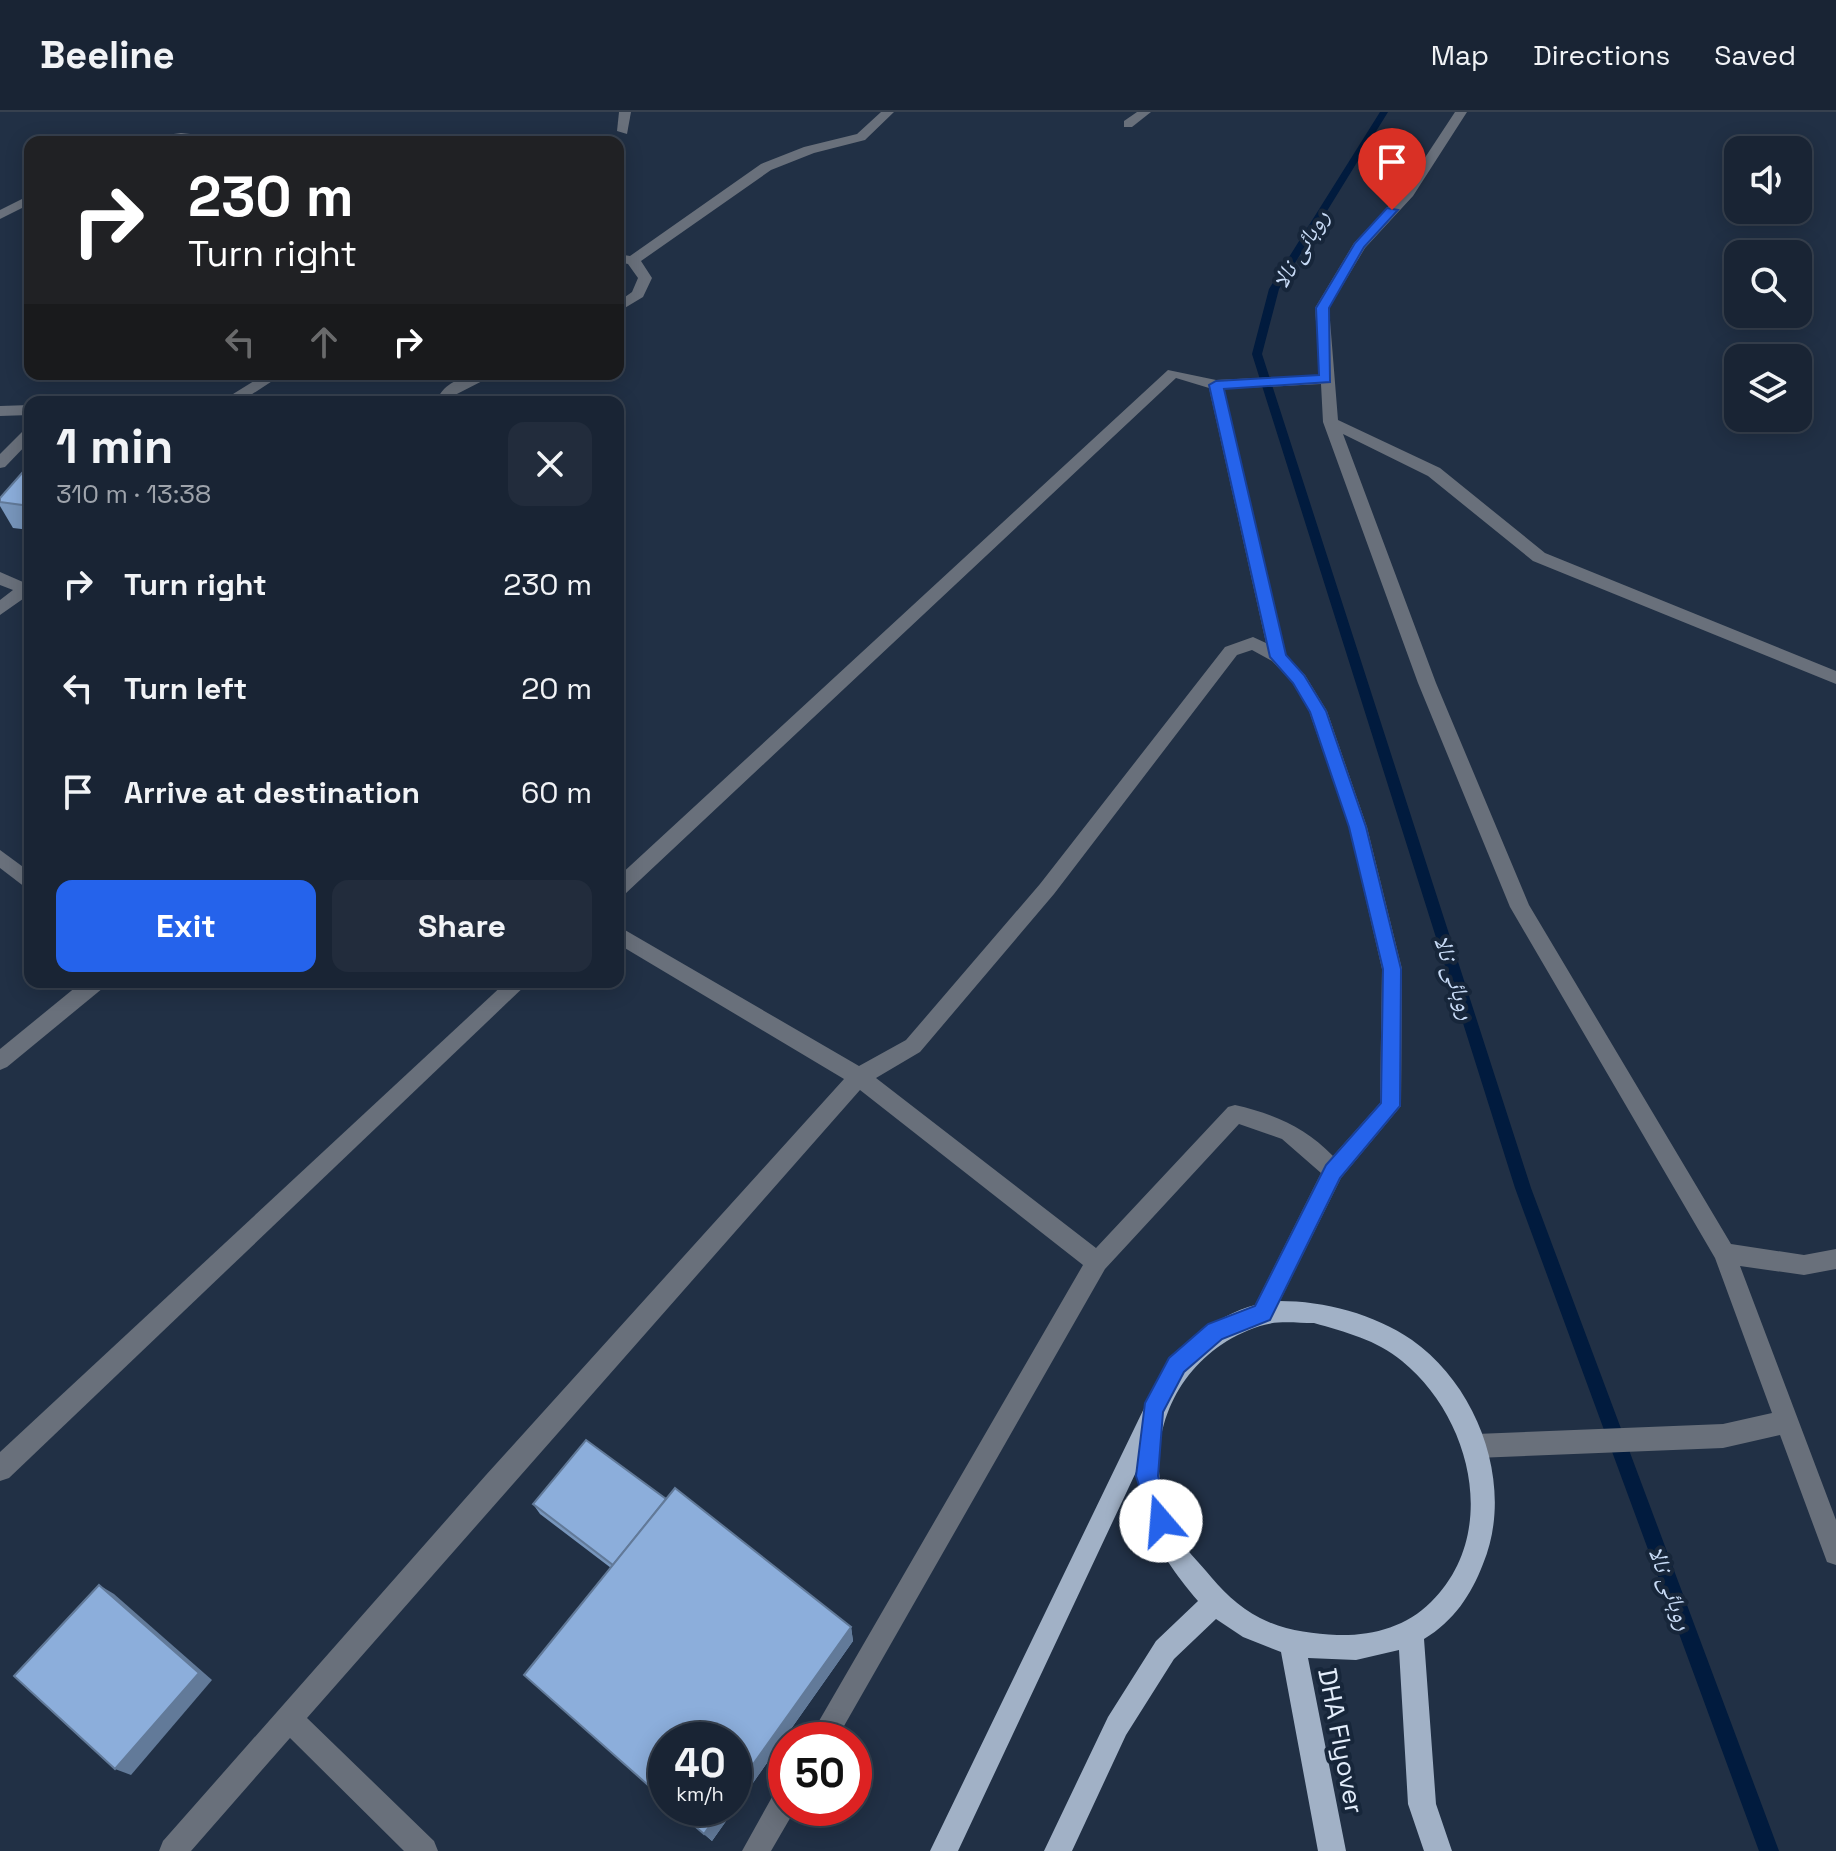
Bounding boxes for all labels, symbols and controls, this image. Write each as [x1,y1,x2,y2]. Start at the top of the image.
text: Beeline [40,31,175,79]
text: Map [1431,37,1489,73]
text: Directions [1533,37,1670,73]
text: Saved [1714,37,1796,73]
pin [1358,128,1426,210]
map controls [1724,136,1812,432]
button: sound [1724,136,1812,224]
icon: arrive [1370,140,1414,184]
text: 230 m [188,161,354,232]
icon: right [56,168,160,272]
water label: روہائی نالا [1264,204,1336,294]
text: Turn right [188,231,357,277]
button: search [1724,240,1812,328]
icon: left [218,320,262,364]
icon: ahead [302,320,346,364]
icon: right [386,320,430,364]
button: layers [1724,344,1812,432]
text: 1 min [56,416,173,477]
button: close [508,422,592,506]
text: 310 m · 13:38 [56,477,211,511]
icon: right [56,562,100,606]
text: Turn right [124,565,267,604]
text: 230 m [503,565,592,604]
icon: left [56,666,100,710]
text: Turn left [124,669,247,708]
text: 20 m [521,669,592,708]
icon: arrive [56,770,100,814]
text: Arrive at destination [124,773,420,812]
text: 60 m [521,773,592,812]
button: Exit [56,880,316,972]
button: Share [332,880,592,972]
water label: روہائی نالا [1427,931,1483,1023]
position arrow [1119,1479,1203,1563]
water label: روہائی نالا [1641,1542,1701,1634]
street label: DHA Flyover [1310,1665,1372,1817]
speed limit sign: 50 [768,1722,872,1826]
text: 40 [674,1738,726,1789]
text: km/h [676,1781,724,1807]

